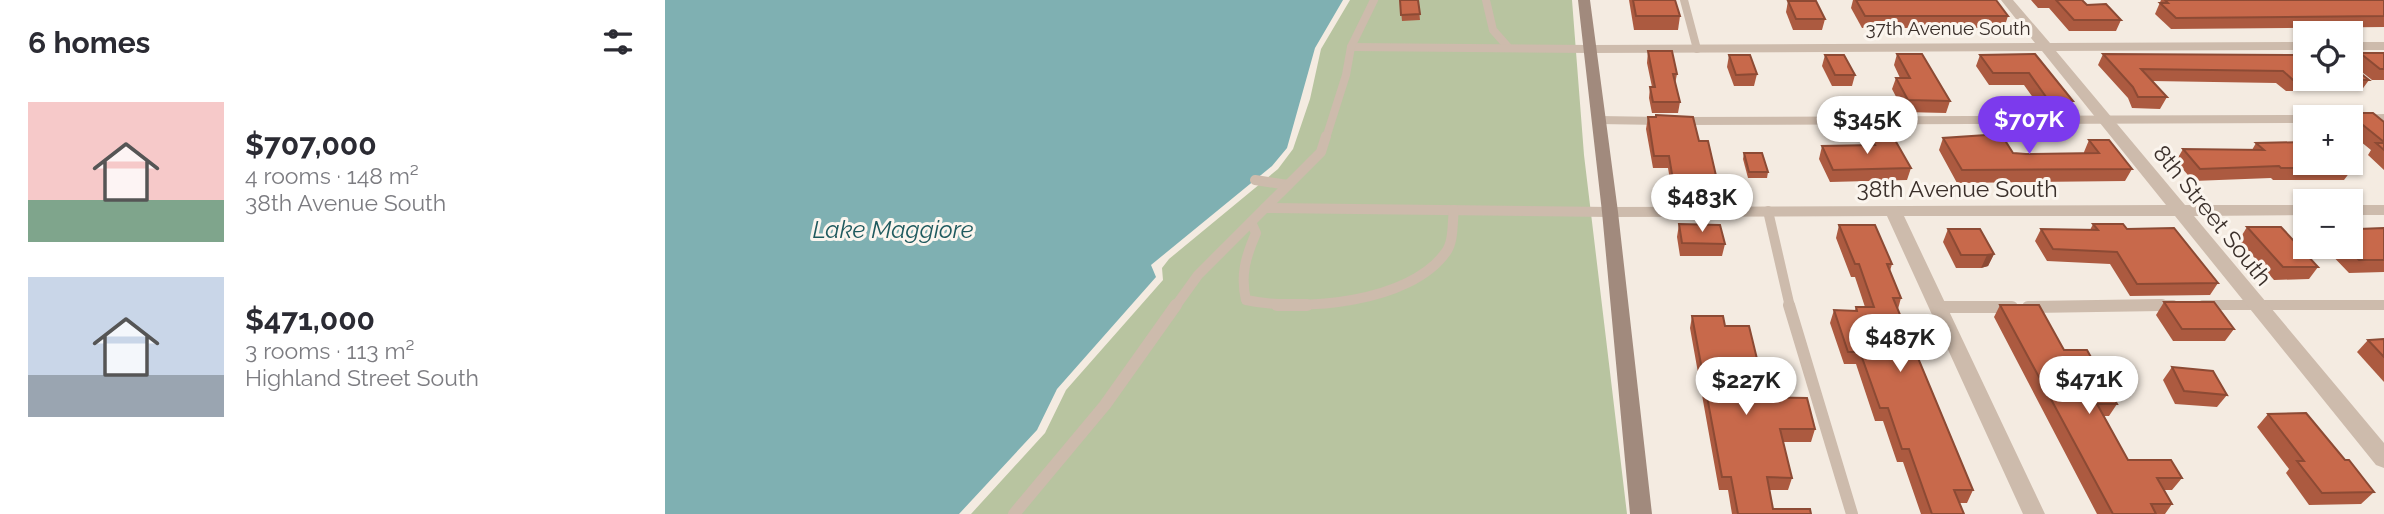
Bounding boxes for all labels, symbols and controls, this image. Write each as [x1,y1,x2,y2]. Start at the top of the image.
street label: 37th Avenue South [1866,17,2031,39]
map controls [2293,21,2363,259]
button: locate [2293,21,2363,91]
icon: filters [599,23,637,61]
text: 6 homes [28,25,150,60]
pin: $345K [1818,96,1916,156]
pin: $707K [1980,96,2078,156]
text: $345K [1833,105,1901,132]
text: $707K [1994,105,2064,132]
button: + [2293,105,2363,175]
text: $707,000 [245,127,377,162]
icon: home [84,130,168,214]
street label: 8th Street South [2148,139,2278,291]
text: 4 rooms · 148 m² [245,162,419,189]
pin: $483K [1653,174,1751,234]
street label: 38th Avenue South [1856,175,2058,202]
text: $483K [1667,183,1737,210]
text: 38th Avenue South [245,189,446,216]
button: − [2293,189,2363,259]
water label: Lake Maggiore [812,215,974,244]
text: $471,000 [245,302,375,337]
icon: home [84,305,168,389]
pin: $487K [1851,314,1949,374]
text: $487K [1865,323,1935,350]
text: 3 rooms · 113 m² [245,337,414,364]
pin: $471K [2040,356,2138,416]
pin: $227K [1697,358,1795,417]
text: Highland Street South [245,364,479,391]
text: $471K [2055,365,2123,392]
text: $227K [1712,366,1780,393]

